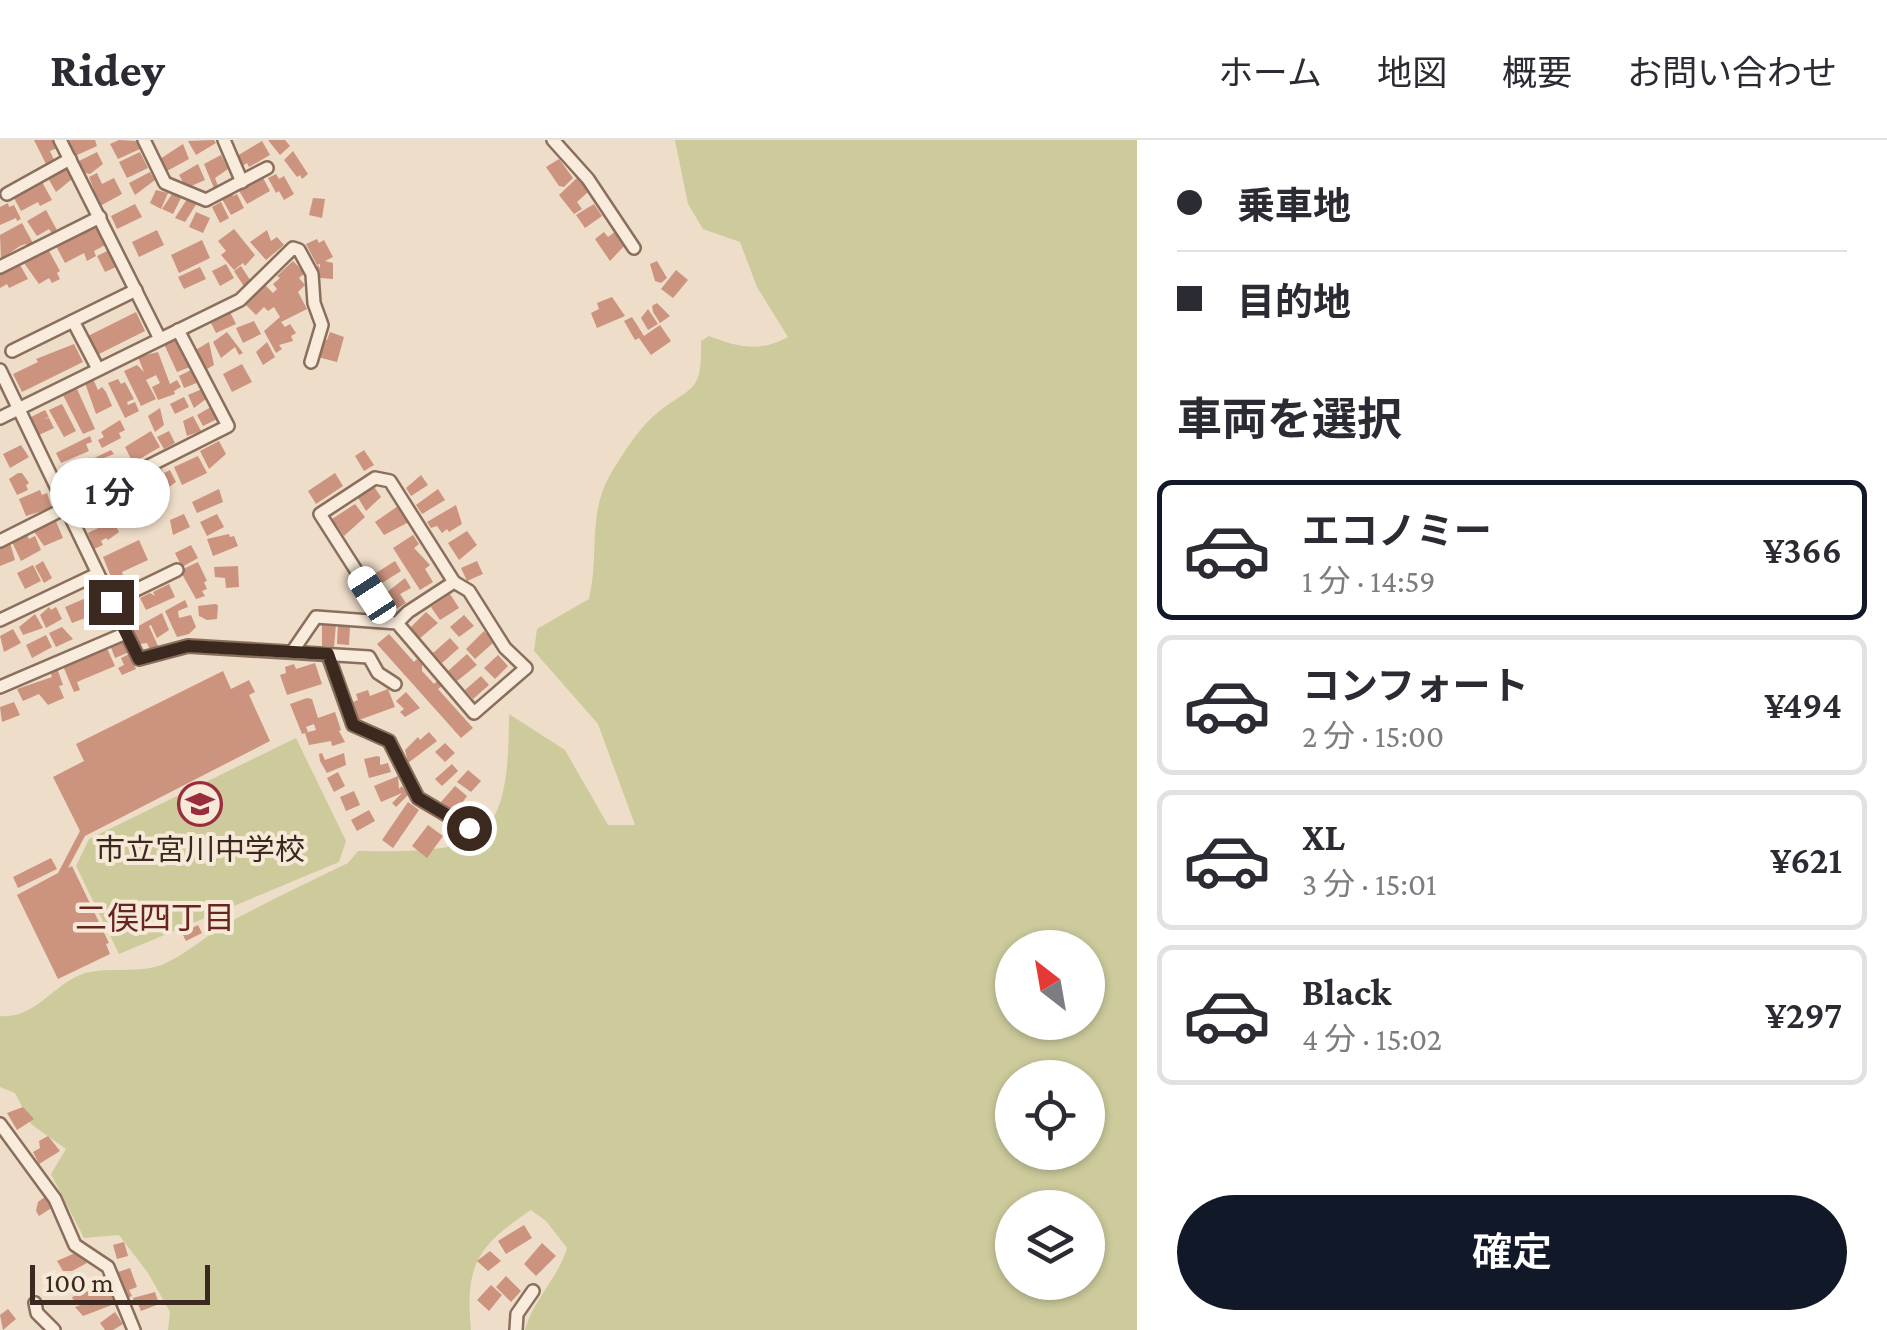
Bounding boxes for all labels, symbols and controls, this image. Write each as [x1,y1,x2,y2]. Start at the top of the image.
text: Ridey [50,43,165,96]
text: ホーム [1218,54,1322,93]
text: 地図 [1377,54,1447,93]
text: 概要 [1502,54,1572,93]
text: お問い合わせ [1627,54,1837,93]
text: 乗車地 [1237,185,1351,227]
text: 目的地 [1237,281,1351,323]
text: 車両を選択 [1177,395,1402,445]
callout: 1 分 [51,457,171,527]
text: 1 分 [85,475,135,511]
icon: car [1182,505,1272,595]
text: エコノミー [1302,510,1492,552]
text: ¥366 [1763,529,1842,571]
car [343,562,401,628]
text: 1 分 · 14:59 [1302,563,1435,599]
route end [89,580,134,625]
icon: car [1182,660,1272,750]
text: コンフォート [1302,665,1529,707]
text: ¥494 [1765,684,1842,726]
text: 2 分 · 15:00 [1302,718,1444,754]
school or university icon: 市立宮川中学校 [177,781,223,827]
route start [447,806,492,851]
icon: car [1182,815,1272,905]
text: XL [1302,816,1345,858]
place label: 市立宮川中学校 [95,833,305,866]
text: ¥621 [1770,839,1842,881]
text: 3 分 · 15:01 [1302,866,1437,902]
district label: 二俣四丁目 [75,900,235,936]
north arrow [995,930,1105,1040]
map controls [995,930,1105,1300]
icon: car [1182,970,1272,1060]
text: Black [1302,971,1391,1013]
text: ¥297 [1765,994,1842,1036]
text: 4 分 · 15:02 [1302,1021,1442,1057]
button: locate [995,1060,1105,1170]
button: layers [995,1190,1105,1300]
button: 確定 [1177,1195,1847,1310]
scale bar [30,1260,210,1304]
text: 100 m [45,1267,114,1298]

